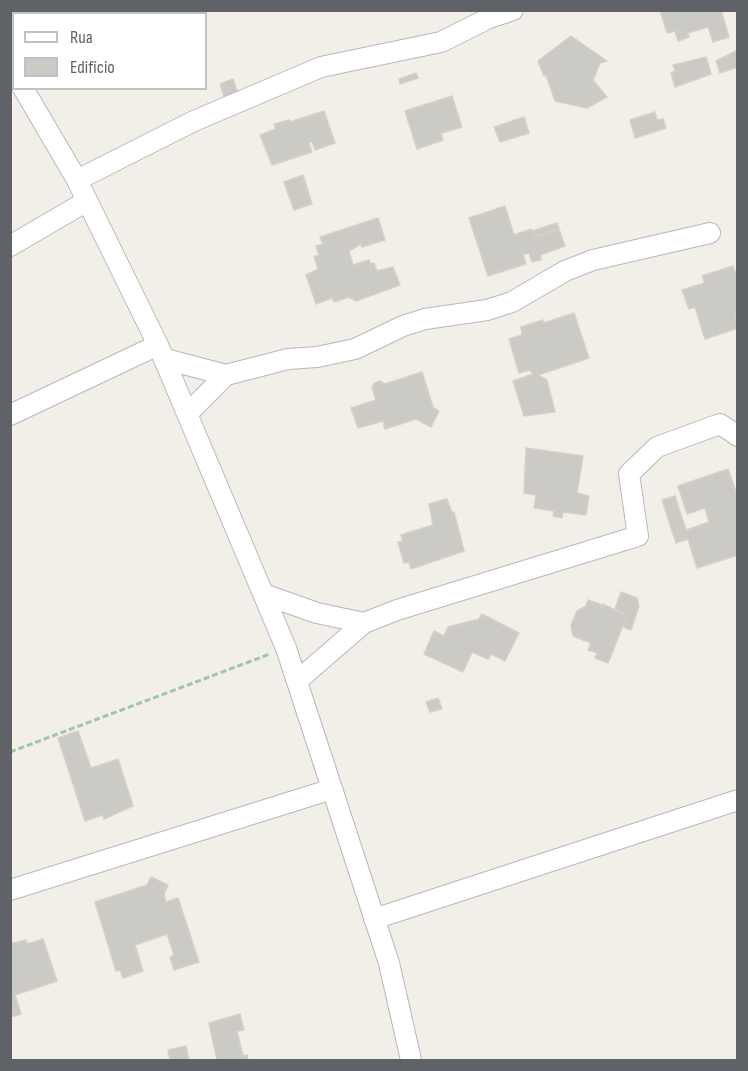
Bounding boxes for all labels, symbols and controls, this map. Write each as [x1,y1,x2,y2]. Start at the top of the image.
legend [12,12,207,90]
text: Rua [70,27,93,48]
text: Edifício [70,57,115,78]

